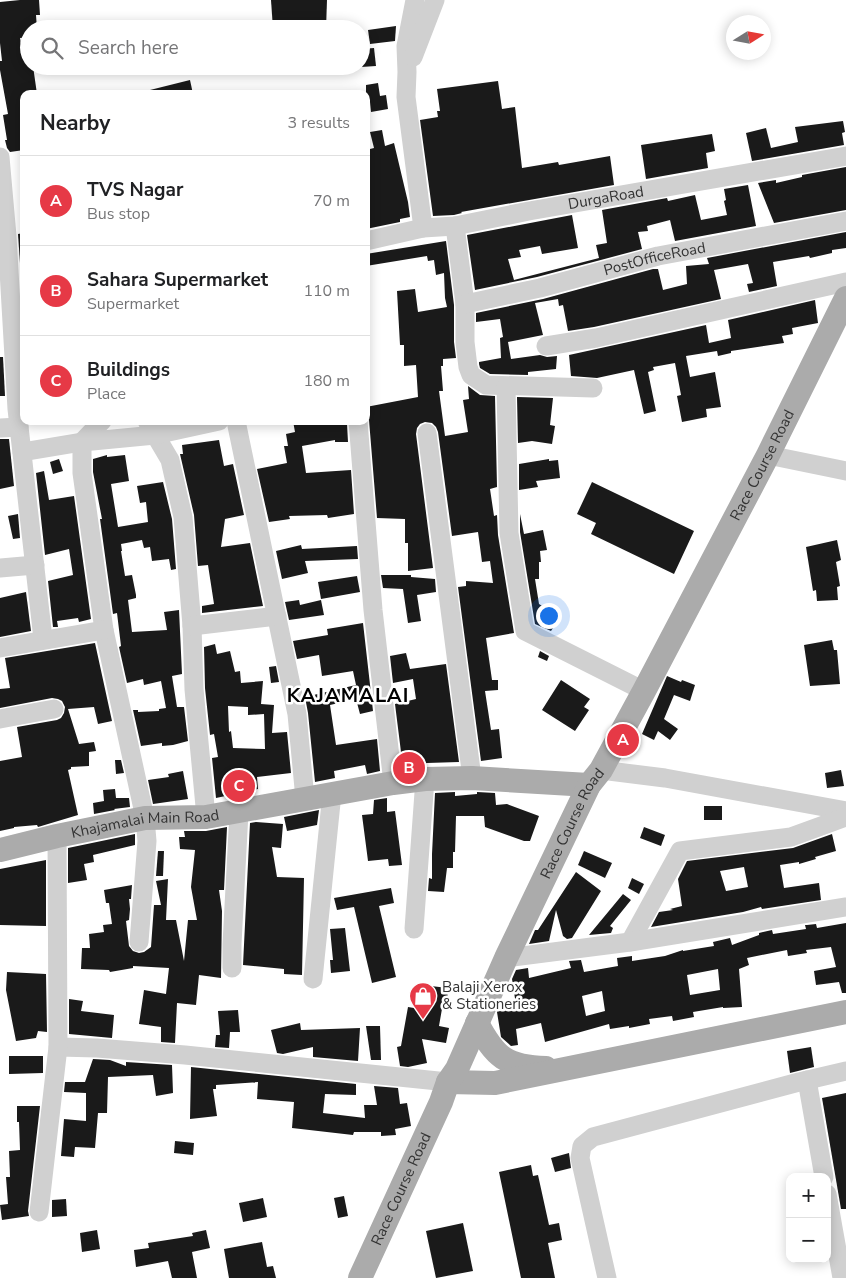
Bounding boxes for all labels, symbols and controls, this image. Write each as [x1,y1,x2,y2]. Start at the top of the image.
north arrow [726,15,771,60]
search box [20,20,370,75]
icon: search [38,34,66,62]
text: Search here [78,35,179,61]
text: Nearby [40,109,110,137]
text: 3 results [288,112,350,134]
text: TVS Nagar [87,177,183,203]
street label: DurgaRoad [566,181,645,214]
text: A [50,190,62,212]
text: 70 m [313,190,350,212]
text: Bus stop [87,203,150,225]
street label: PostOfficeRoad [601,237,707,280]
text: Sahara Supermarket [87,267,268,293]
text: B [50,280,62,302]
text: 110 m [303,280,350,302]
text: Supermarket [87,293,179,315]
text: Buildings [87,357,170,383]
text: C [51,370,61,392]
text: 180 m [303,370,350,392]
text: Place [87,383,126,405]
street label: Race Course Road [725,406,799,524]
your location [536,603,562,629]
district label: KAJAMALAI [287,682,409,709]
pin: A [607,721,639,759]
pin: B [393,749,425,787]
street label: Race Course Road [535,764,609,882]
pin: C [223,767,255,805]
street label: Khajamalai Main Road [69,805,221,843]
place label: Balaji Xerox & Stationeries [442,977,536,1014]
shop icon: Balaji Xerox & Stationeries [408,981,438,1020]
street label: Race Course Road [366,1129,436,1249]
map controls [786,1173,831,1263]
button: + [786,1173,831,1218]
button: − [786,1218,831,1263]

